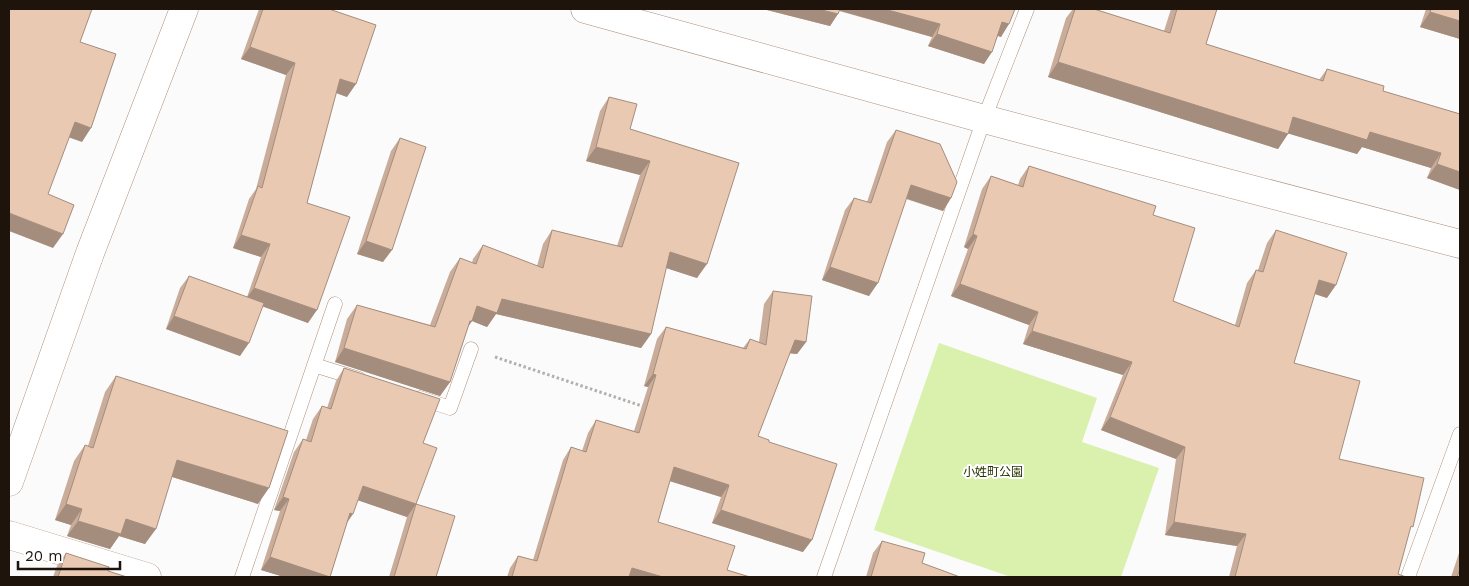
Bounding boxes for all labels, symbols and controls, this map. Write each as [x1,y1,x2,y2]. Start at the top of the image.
park label: 小姓町公園 [963,465,1023,479]
scale bar [18,538,120,570]
text: 20 m [25,547,63,565]

